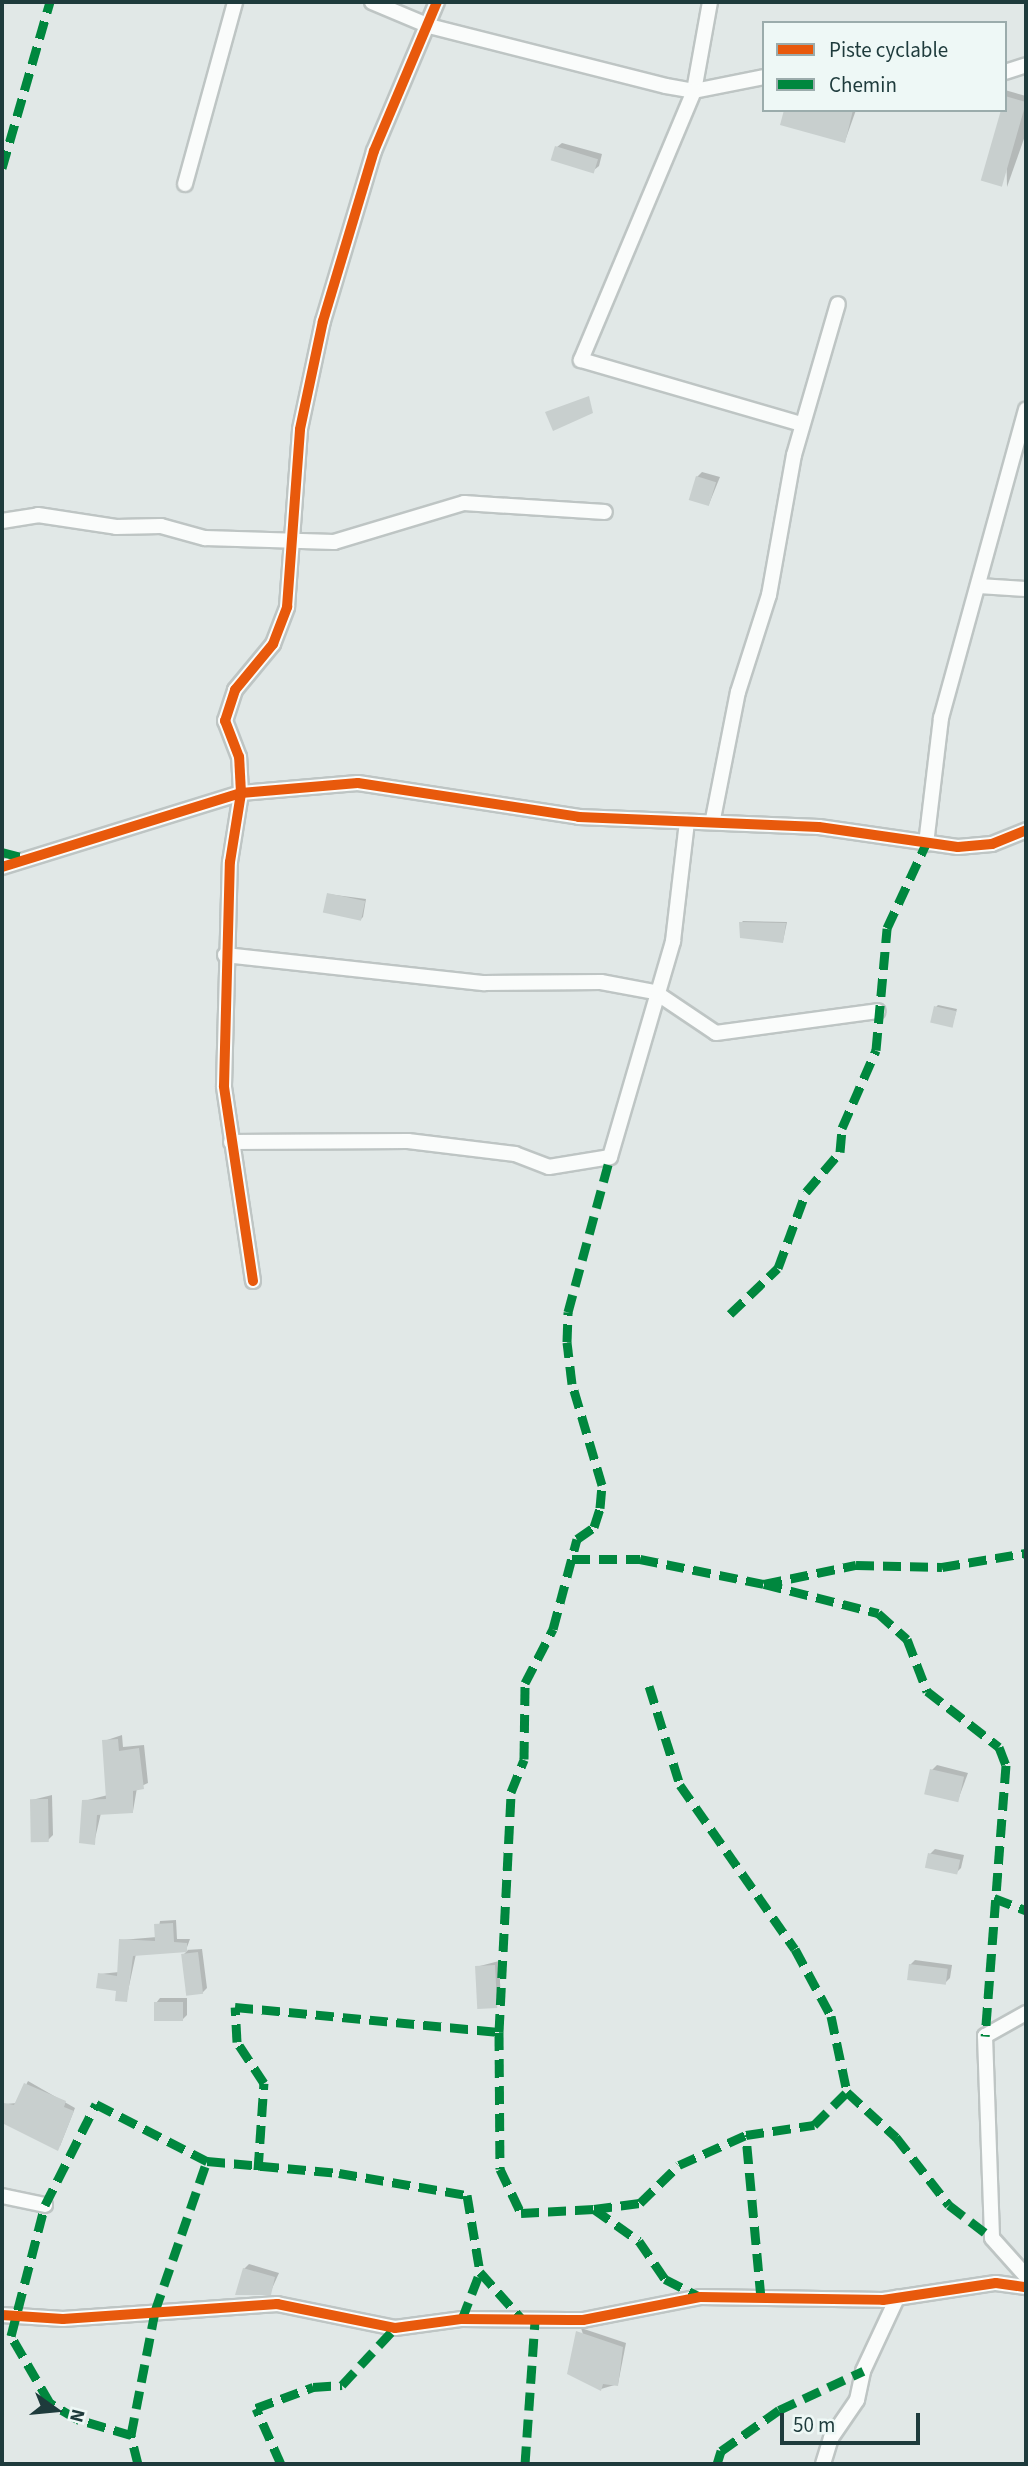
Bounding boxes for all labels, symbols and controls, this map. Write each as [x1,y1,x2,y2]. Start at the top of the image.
legend [762,21,1007,112]
text: Piste cyclable [829,35,948,65]
text: Chemin [829,70,897,100]
north arrow [21,2375,91,2445]
scale bar [783,2400,923,2444]
text: N [62,2406,91,2425]
text: 50 m [793,2410,835,2440]

